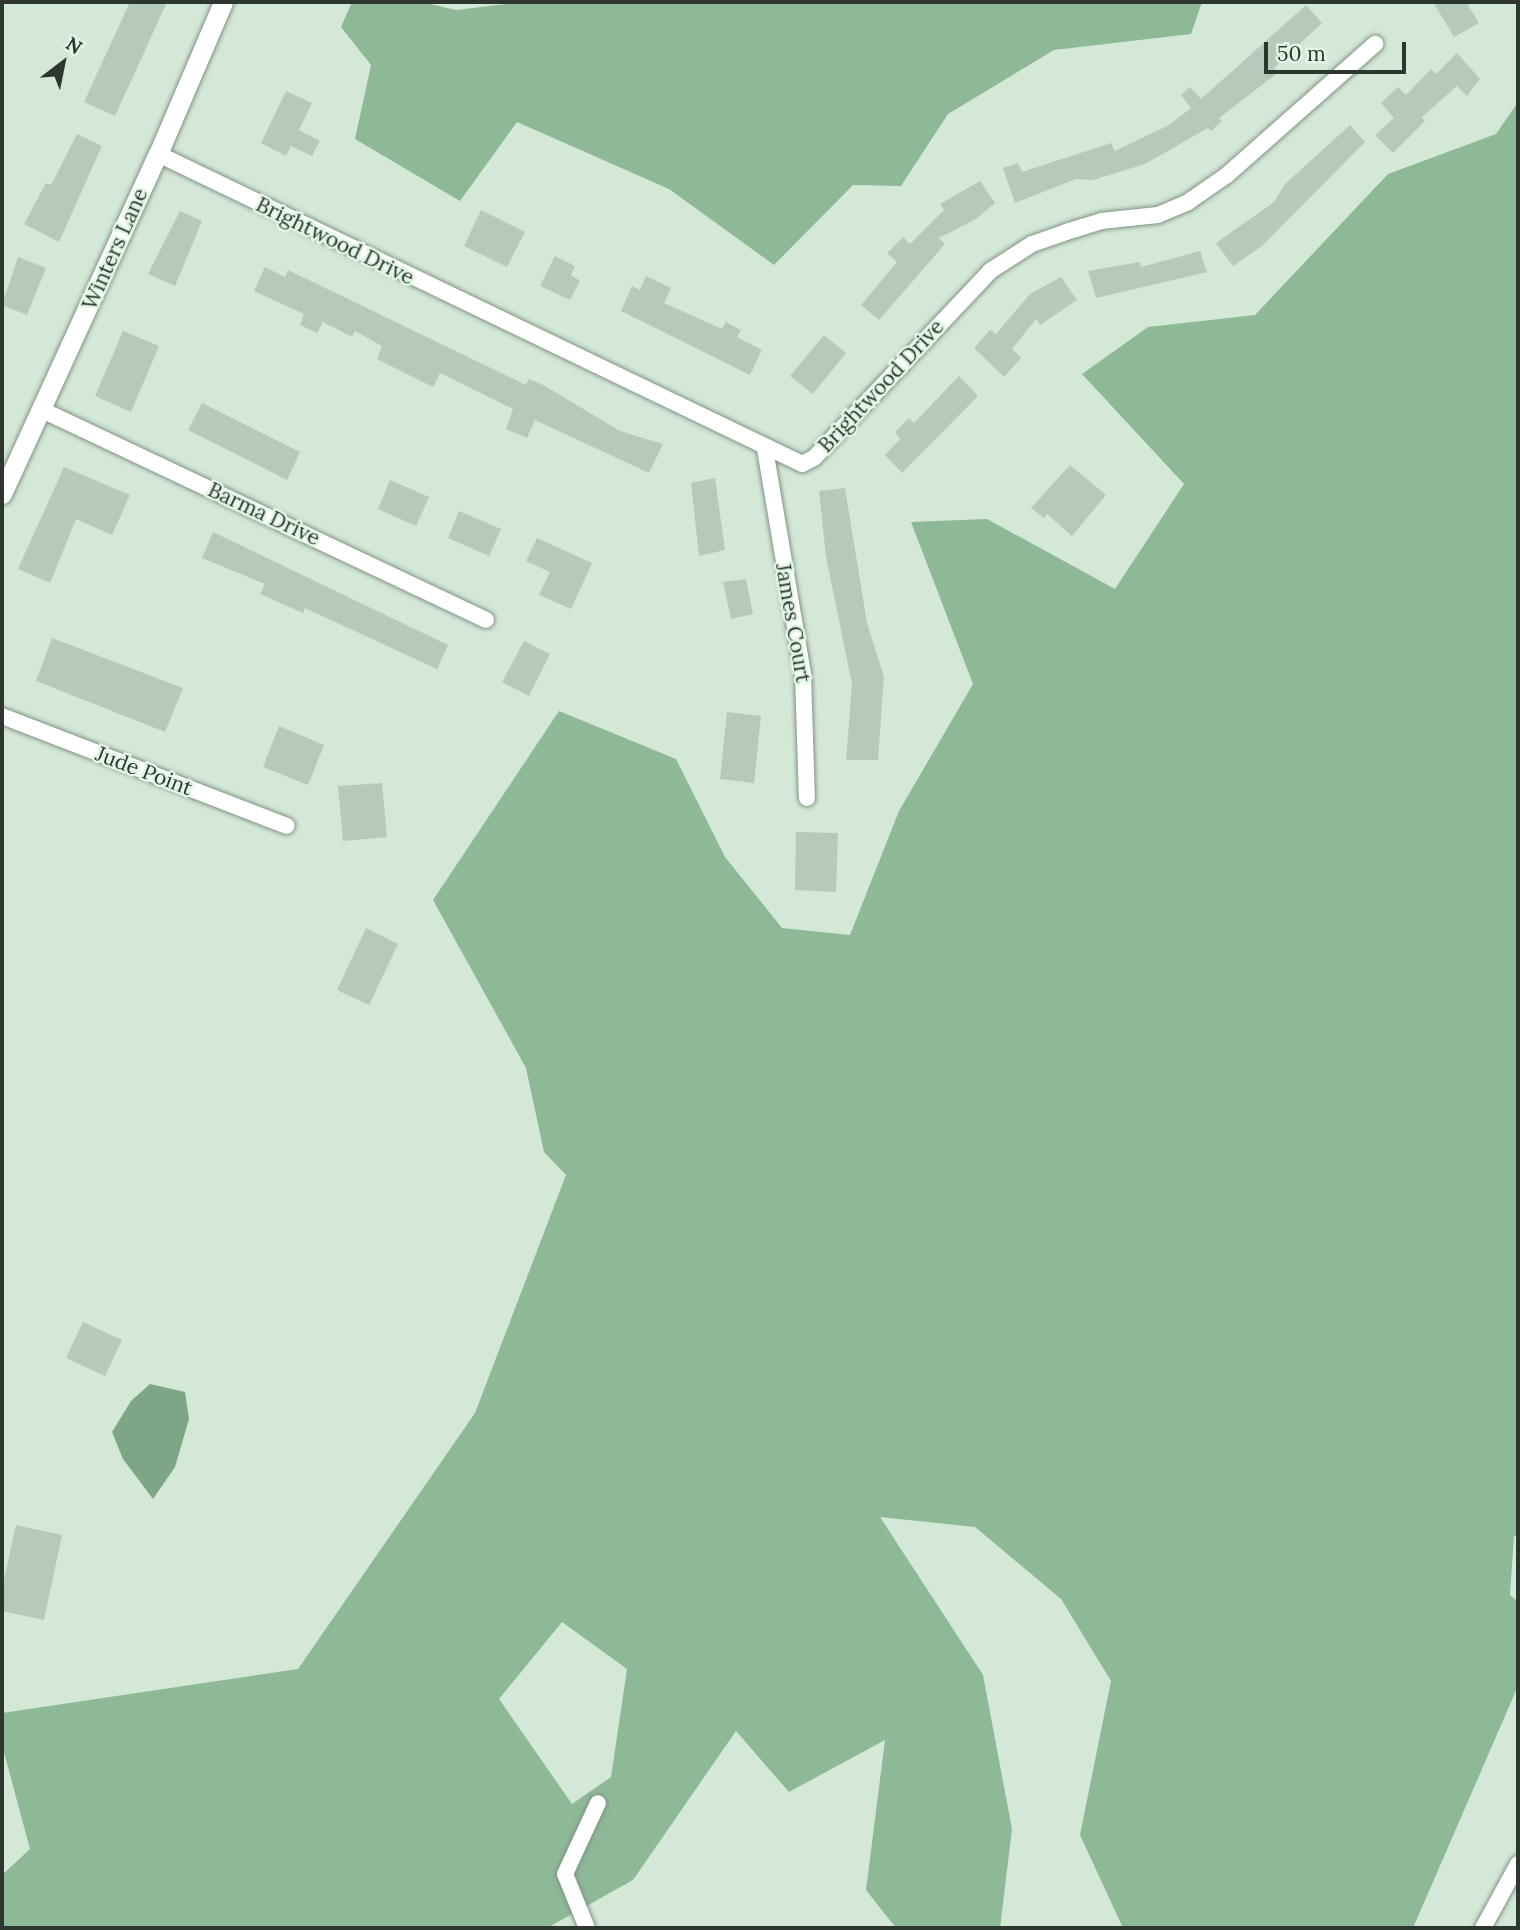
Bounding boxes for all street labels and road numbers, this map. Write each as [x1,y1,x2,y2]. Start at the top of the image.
street label: Winters Lane [77,184,153,314]
street label: Brightwood Drive [252,192,418,290]
street label: Brightwood Drive [813,314,949,458]
street label: Barma Drive [204,477,324,551]
street label: James Court [770,561,816,685]
street label: Jude Point [92,741,196,801]

